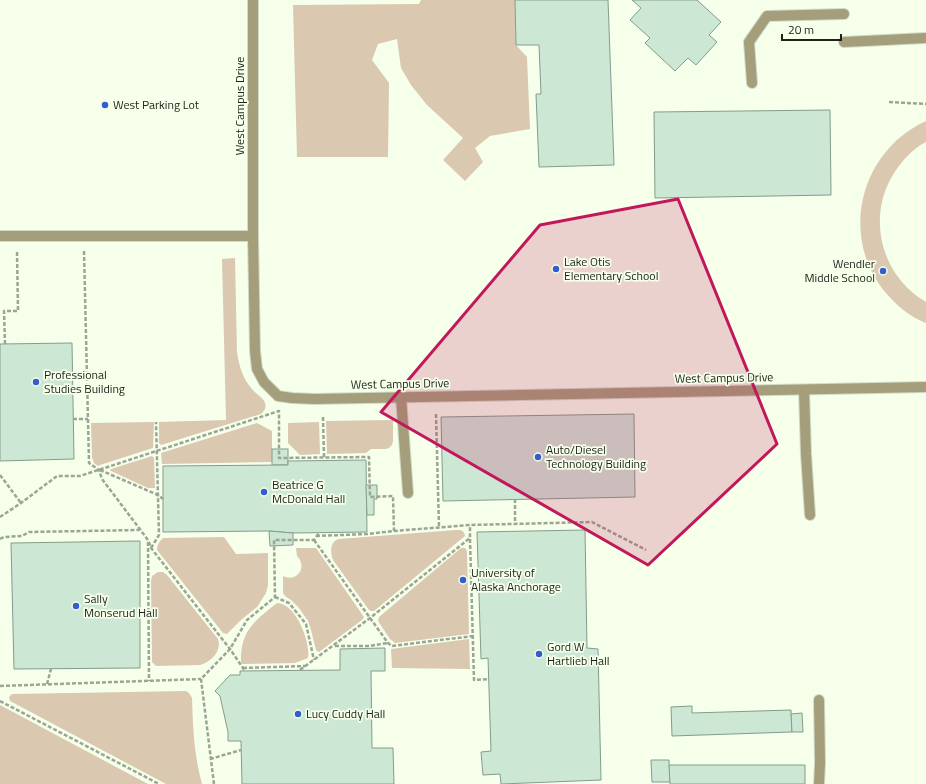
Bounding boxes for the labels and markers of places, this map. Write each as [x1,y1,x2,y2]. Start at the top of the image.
place label: West Parking Lot [113,95,200,114]
marker: West Parking Lot [100,100,110,110]
place label: Lake Otis Elementary School [564,252,658,285]
place label: Wendler Middle School [804,254,875,287]
marker: Lake Otis Elementary School [551,264,561,274]
marker: Wendler Middle School [878,266,888,276]
place label: Professional Studies Building [44,365,125,398]
marker: Professional Studies Building [31,377,41,387]
place label: Auto/Diesel Technology Building [546,440,646,473]
marker: Auto/Diesel Technology Building [533,452,543,462]
place label: Beatrice G McDonald Hall [272,475,345,508]
marker: Beatrice G McDonald Hall [259,487,269,497]
place label: University of Alaska Anchorage [471,563,561,596]
marker: University of Alaska Anchorage [458,575,468,585]
place label: Sally Monserud Hall [84,589,158,622]
marker: Sally Monserud Hall [71,601,81,611]
place label: Gord W Hartlieb Hall [547,637,610,670]
marker: Gord W Hartlieb Hall [534,649,544,659]
place label: Lucy Cuddy Hall [306,704,385,723]
marker: Lucy Cuddy Hall [293,709,303,719]

